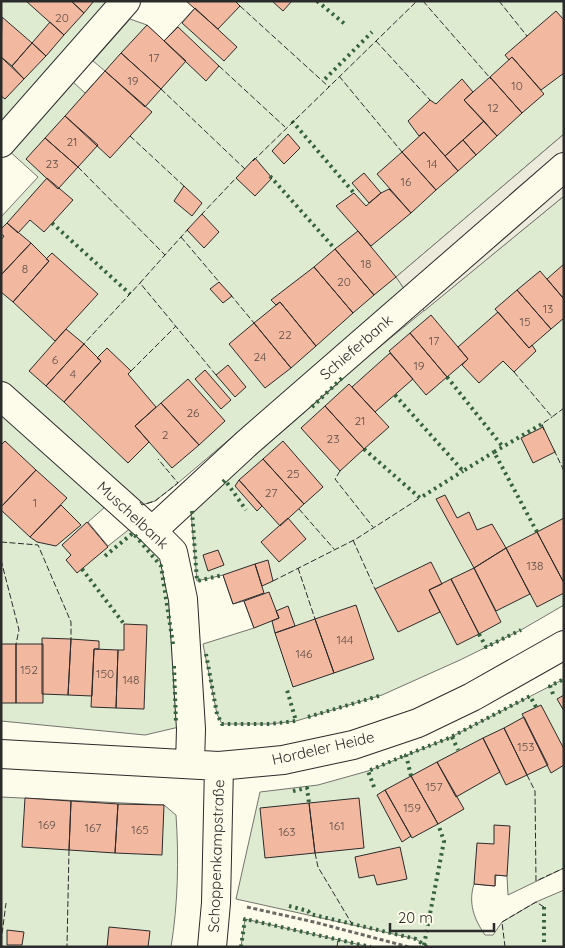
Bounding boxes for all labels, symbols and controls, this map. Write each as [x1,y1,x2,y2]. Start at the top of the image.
house number: 20 [55,10,69,25]
house number: 17 [149,50,159,65]
house number: 19 [127,73,139,88]
house number: 10 [511,78,523,93]
house number: 12 [487,100,499,115]
house number: 21 [66,134,78,149]
house number: 23 [46,156,58,171]
house number: 14 [427,156,437,171]
house number: 16 [401,174,412,189]
house number: 18 [361,256,371,271]
house number: 8 [22,261,28,276]
house number: 20 [337,274,351,289]
house number: 13 [543,301,553,316]
street label: Schieferbank [316,310,396,384]
house number: 15 [520,314,530,329]
house number: 22 [278,327,292,342]
house number: 17 [429,333,439,348]
house number: 24 [254,349,266,364]
house number: 6 [52,352,59,367]
house number: 19 [413,358,425,373]
house number: 4 [70,366,76,381]
house number: 26 [186,405,200,420]
house number: 21 [354,413,366,428]
house number: 2 [162,427,169,442]
house number: 23 [327,431,339,446]
house number: 25 [286,466,300,481]
street label: Muschelbank [93,477,173,553]
house number: 27 [265,485,277,500]
house number: 1 [33,495,37,510]
house number: 138 [526,558,544,573]
house number: 144 [337,632,353,647]
house number: 146 [295,646,313,661]
house number: 152 [20,662,38,677]
house number: 150 [96,666,114,681]
house number: 148 [122,672,140,687]
street label: Hordeler Heide [270,727,376,769]
house number: 153 [517,739,535,754]
street label: Schoppenkampstraße [204,779,228,933]
house number: 157 [425,779,443,794]
house number: 159 [403,800,421,815]
house number: 169 [38,817,56,832]
house number: 161 [329,818,345,833]
house number: 167 [84,820,102,835]
house number: 165 [131,822,149,837]
house number: 163 [278,824,296,839]
scale bar [390,900,494,932]
text: 20 m [398,908,433,927]

